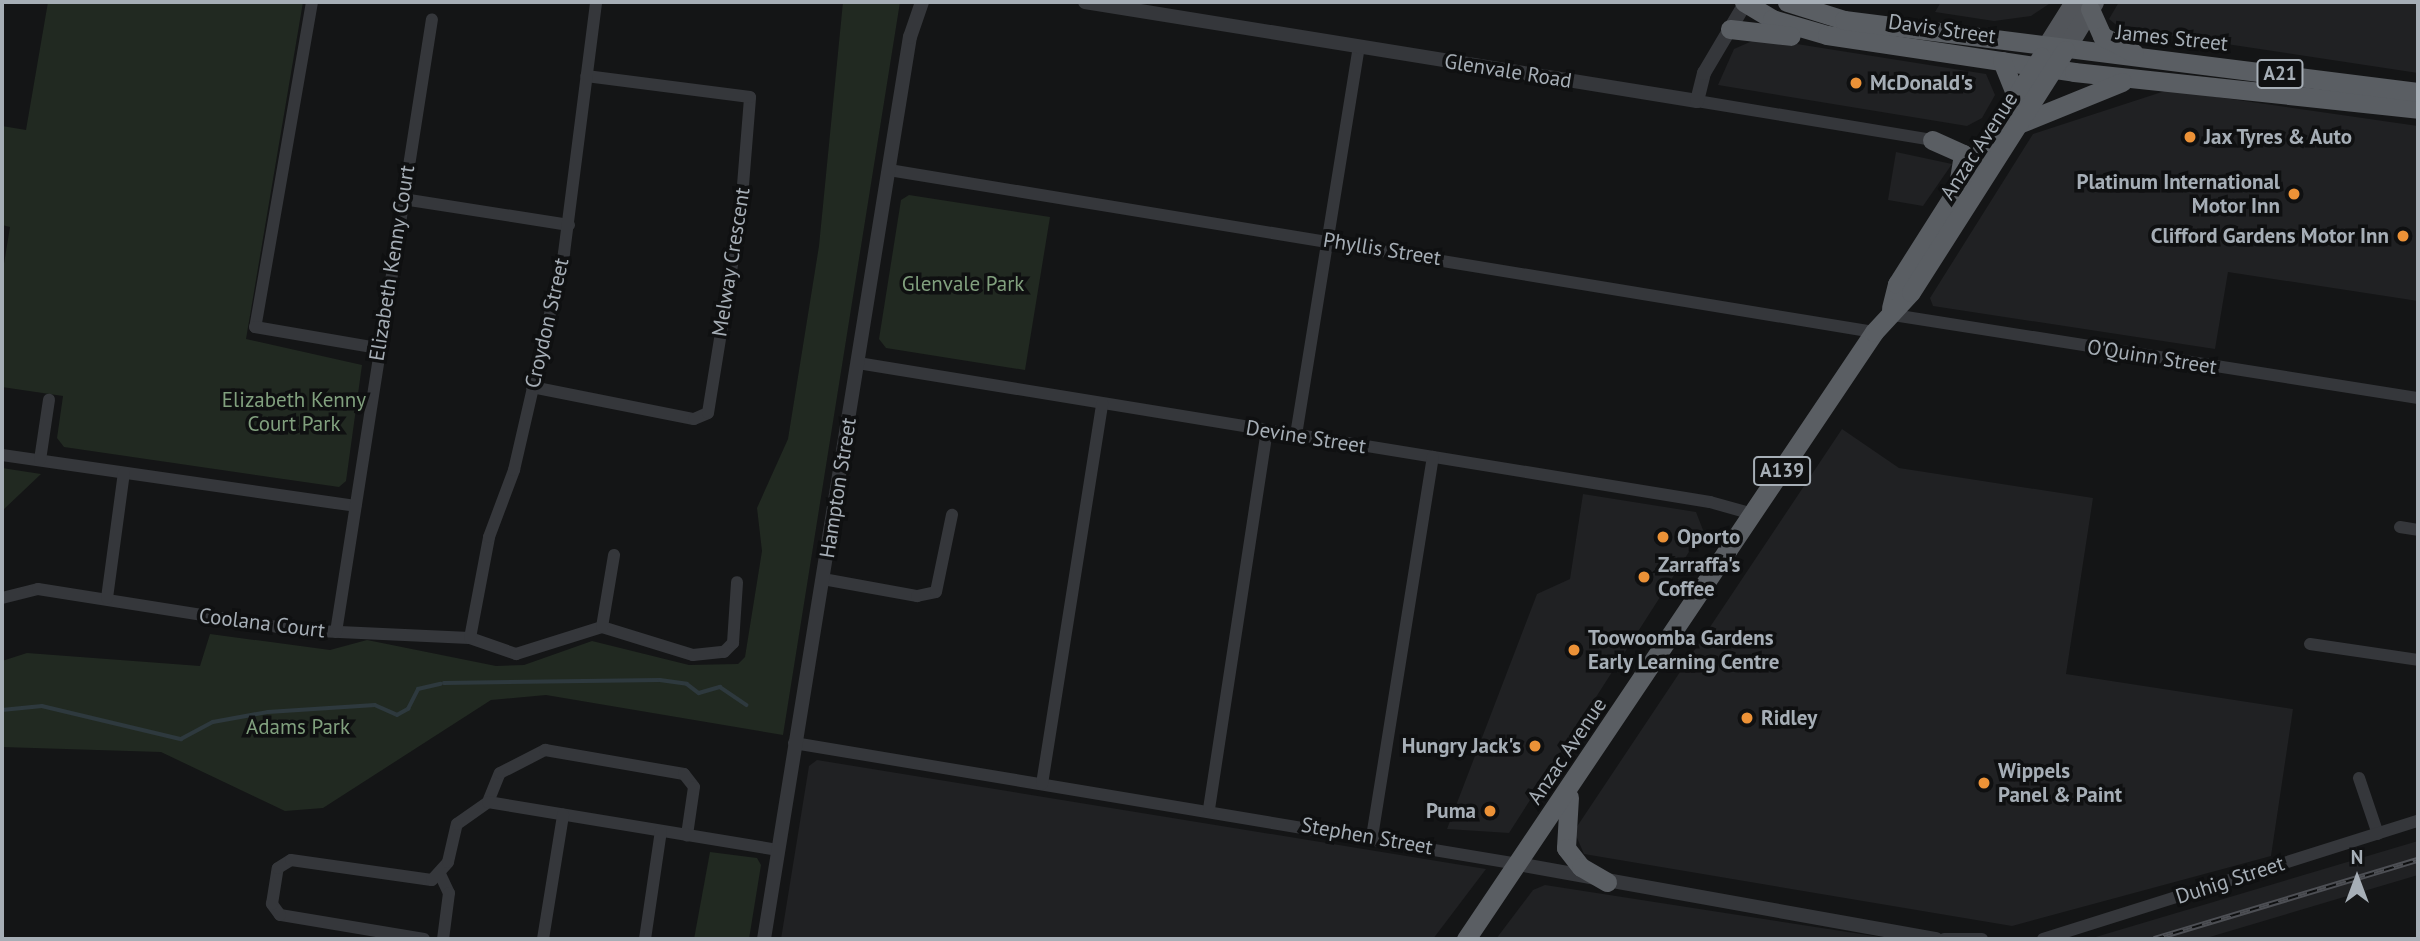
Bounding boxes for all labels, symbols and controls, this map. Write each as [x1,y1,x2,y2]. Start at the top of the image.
street label: Davis Street [1887,9,1997,49]
street label: James Street [2115,20,2229,56]
street label: Glenvale Road [1443,49,1573,93]
road number: A21 [2256,58,2304,90]
place label: McDonald's [1870,70,1973,96]
marker: McDonald's [1848,75,1864,91]
street label: Anzac Avenue [1935,87,2023,205]
place label: Jax Tyres & Auto [2204,124,2354,150]
marker: Jax Tyres & Auto [2182,129,2198,145]
street label: Elizabeth Kenny Court [364,163,420,363]
place label: Platinum International Motor Inn [2077,169,2280,219]
street label: Melway Crescent [707,185,755,339]
marker: Platinum International Motor Inn [2286,186,2302,202]
place label: Clifford Gardens Motor Inn [2150,223,2389,249]
street label: Phyllis Street [1321,227,1443,271]
marker: Clifford Gardens Motor Inn [2395,228,2411,244]
street label: Croydon Street [520,255,574,391]
park label: Glenvale Park [902,271,1024,297]
street label: O'Quinn Street [2085,334,2219,380]
park label: Elizabeth Kenny Court Park [222,387,366,437]
street label: Devine Street [1244,415,1368,459]
street label: Hampton Street [814,416,862,560]
road number: A139 [1752,456,1812,486]
place label: Oporto [1677,524,1740,550]
marker: Oporto [1655,529,1671,545]
place label: Zarraffa's Coffee [1658,552,1740,602]
marker: Zarraffa's Coffee [1636,569,1652,585]
street label: Coolana Court [198,603,326,643]
place label: Toowoomba Gardens Early Learning Centre [1588,625,1780,675]
marker: Toowoomba Gardens Early Learning Centre [1566,642,1582,658]
street label: Anzac Avenue [1522,692,1612,810]
place label: Ridley [1761,705,1817,731]
marker: Ridley [1739,710,1755,726]
park label: Adams Park [246,714,350,740]
place label: Hungry Jack's [1401,733,1521,759]
marker: Hungry Jack's [1527,738,1543,754]
place label: Wippels Panel & Paint [1998,758,2122,808]
marker: Wippels Panel & Paint [1976,775,1992,791]
place label: Puma [1426,798,1476,824]
marker: Puma [1482,803,1498,819]
street label: Stephen Street [1299,812,1435,860]
north arrow [2322,843,2392,913]
text: N [2351,845,2363,869]
street label: Duhig Street [2173,851,2287,909]

